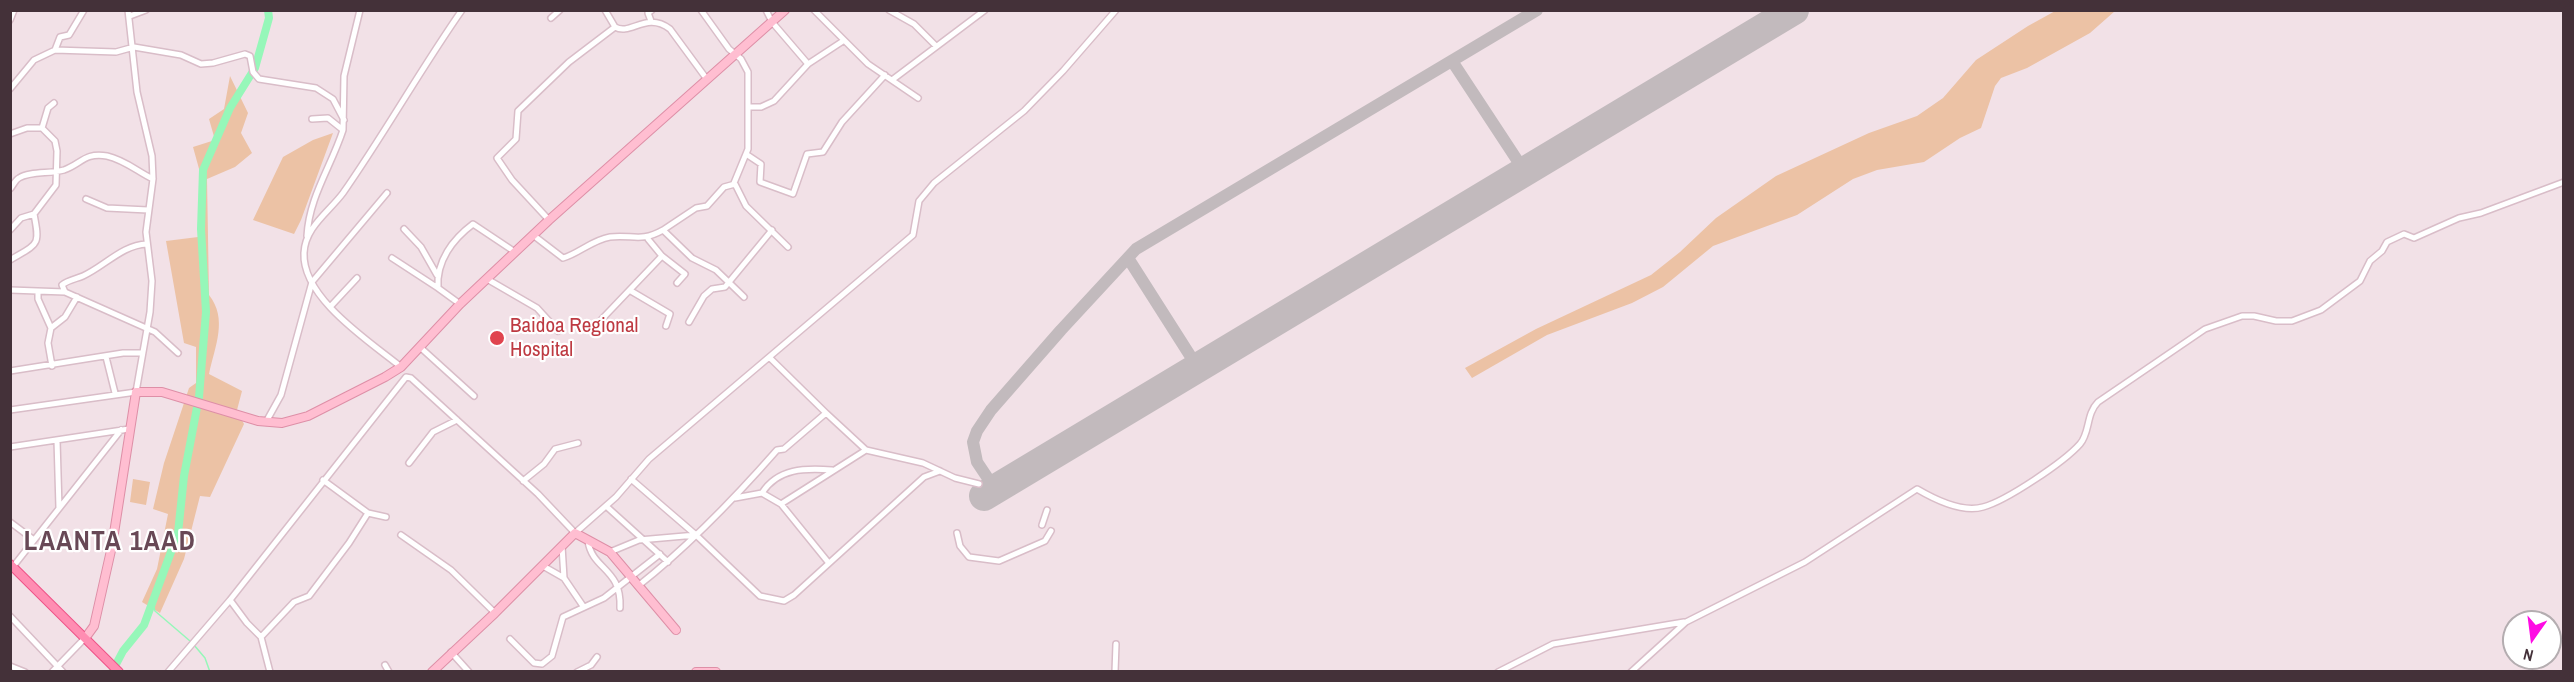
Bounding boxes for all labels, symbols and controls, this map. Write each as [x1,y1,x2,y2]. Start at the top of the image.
place label: Baidoa Regional Hospital [510,313,638,363]
marker: Baidoa Regional Hospital [488,329,506,347]
district label: LAANTA 1AAD [24,527,196,559]
north arrow [2502,610,2562,670]
text: N [2521,644,2535,667]

